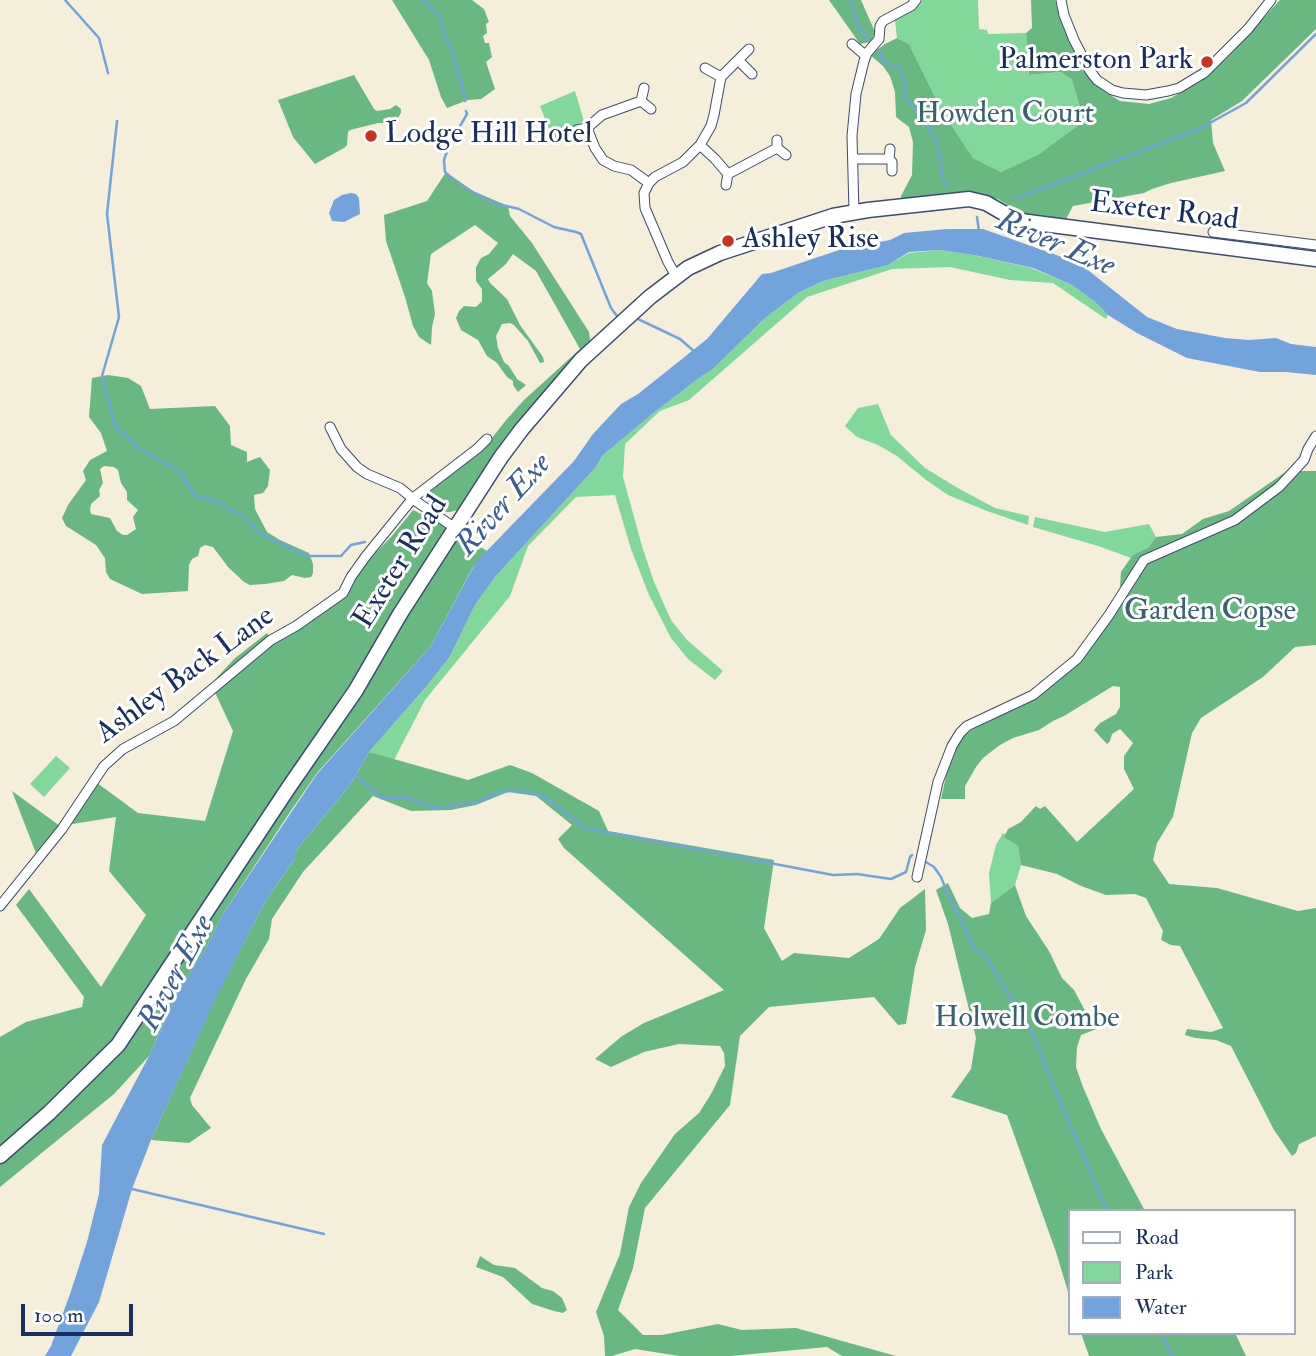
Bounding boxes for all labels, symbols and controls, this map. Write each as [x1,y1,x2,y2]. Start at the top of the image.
place label: Palmerston Park [999,44,1193,80]
marker: Palmerston Park [1199,54,1215,70]
park label: Howden Court [916,98,1094,134]
place label: Lodge Hill Hotel [385,118,593,154]
marker: Lodge Hill Hotel [363,128,379,144]
street label: Exeter Road [1088,186,1240,240]
water label: River Exe [990,203,1120,287]
place label: Ashley Rise [742,223,879,259]
marker: Ashley Rise [720,233,736,249]
water label: River Exe [449,447,561,565]
street label: Exeter Road [347,490,457,636]
park label: Garden Copse [1124,595,1296,631]
street label: Ashley Back Lane [90,599,282,753]
water label: River Exe [132,910,224,1038]
park label: Holwell Combe [934,1002,1120,1038]
legend [1068,1209,1295,1335]
text: Road [1135,1224,1179,1251]
text: Park [1135,1259,1173,1286]
scale bar [24,1290,136,1334]
text: Water [1135,1294,1187,1321]
text: 100 m [34,1302,84,1329]

